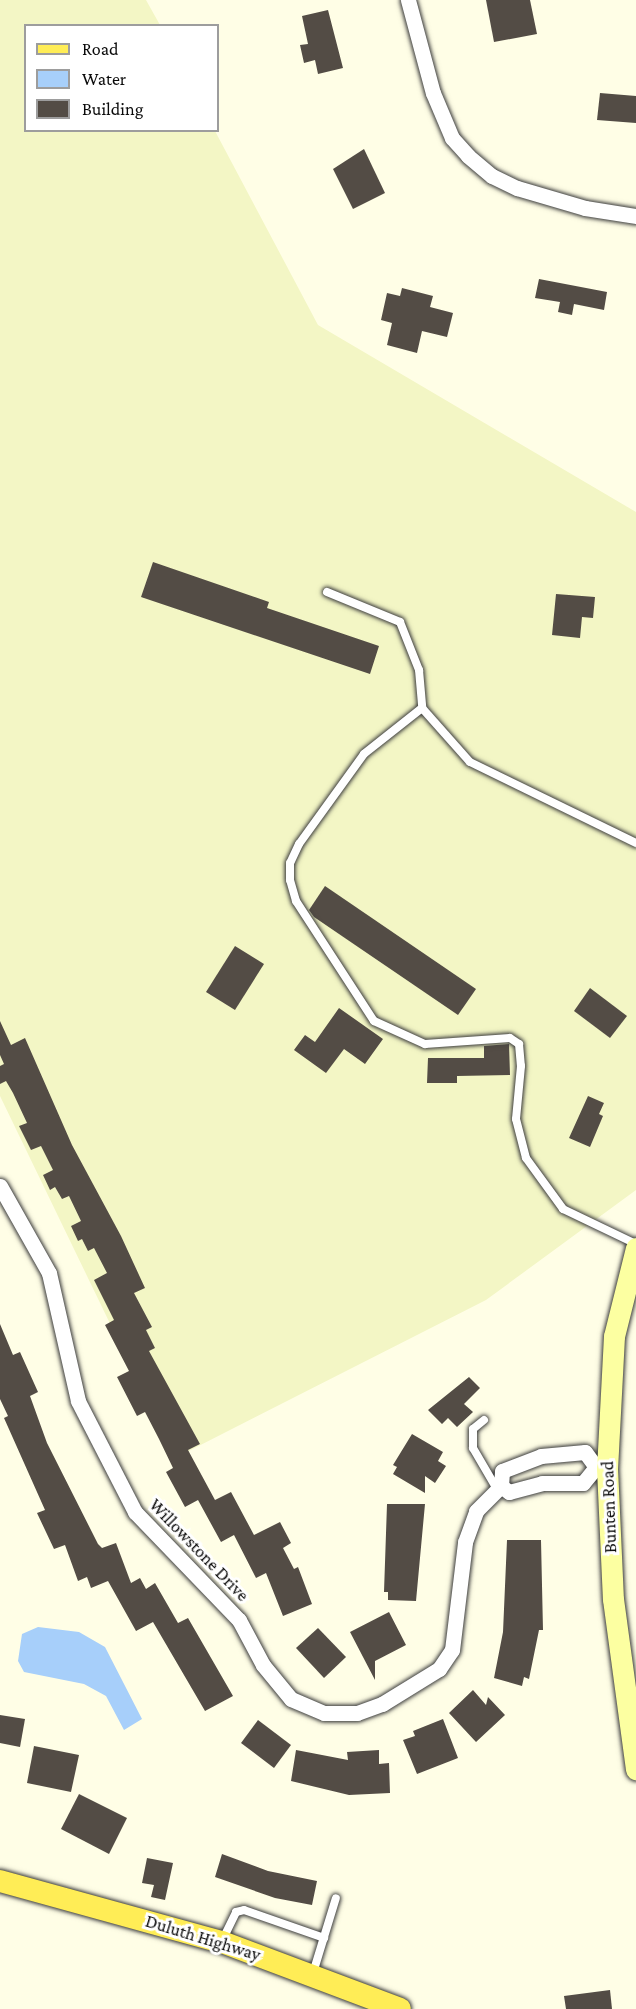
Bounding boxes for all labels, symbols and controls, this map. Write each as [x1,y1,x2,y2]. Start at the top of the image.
legend [24,24,219,132]
text: Road [82,39,119,59]
text: Water [82,69,126,89]
text: Building [82,99,143,119]
street label: Bunten Road [597,1460,621,1554]
street label: Willowstone Drive [145,1494,253,1606]
street label: Duluth Highway [143,1910,263,1966]

